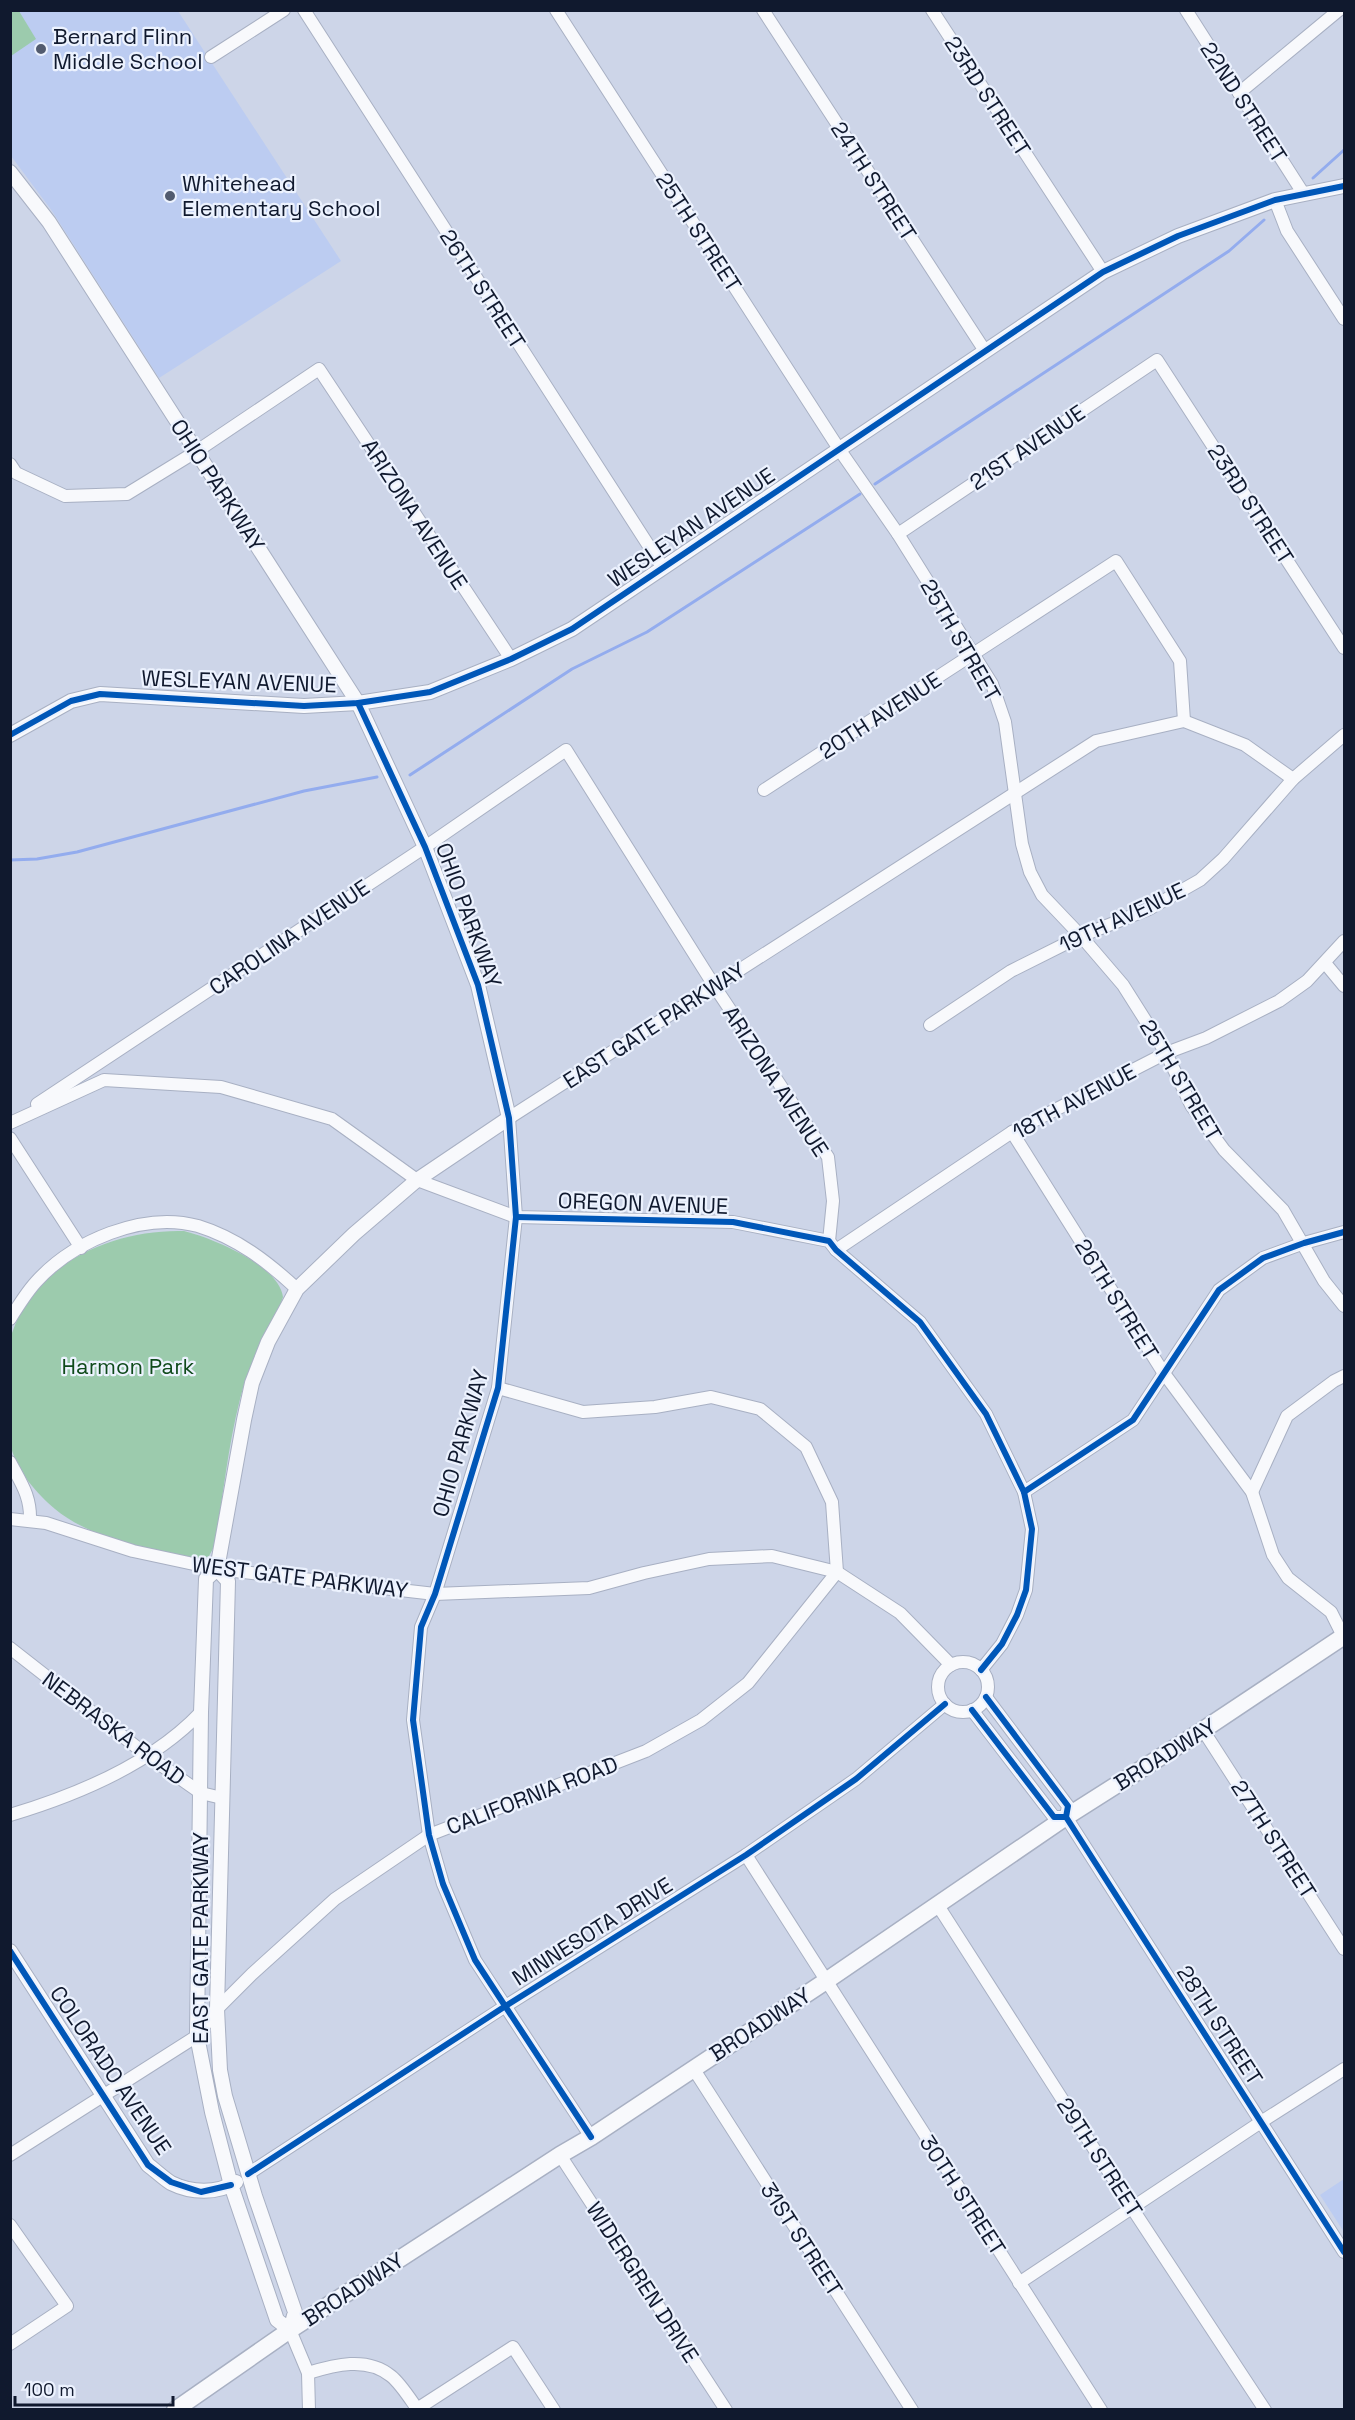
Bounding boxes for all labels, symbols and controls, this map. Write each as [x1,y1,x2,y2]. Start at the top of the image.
place label: Bernard Flinn Middle School [53,22,203,75]
street label: 23RD STREET [939,31,1037,162]
street label: 22ND STREET [1194,36,1294,168]
marker: Bernard Flinn Middle School [34,42,48,56]
street label: 24TH STREET [825,116,923,246]
street label: 25TH STREET [650,167,748,297]
place label: Whitehead Elementary School [182,169,381,222]
marker: Whitehead Elementary School [163,189,177,203]
street label: 26TH STREET [434,224,532,354]
street label: 21ST AVENUE [964,398,1090,496]
street label: OHIO PARKWAY [165,414,272,557]
street label: ARIZONA AVENUE [356,433,474,595]
street label: 23RD STREET [1202,439,1300,570]
street label: WESLEYAN AVENUE [602,461,780,593]
street label: 25TH STREET [915,574,1007,706]
street label: WESLEYAN AVENUE [141,664,337,698]
street label: 20TH AVENUE [813,665,947,765]
street label: OHIO PARKWAY [430,839,508,992]
street label: CAROLINA AVENUE [203,873,375,1001]
street label: 19TH AVENUE [1055,876,1189,958]
street label: EAST GATE PARKWAY [557,955,751,1095]
street label: ARIZONA AVENUE [717,1000,835,1162]
street label: 25TH STREET [1134,1014,1228,1146]
street label: 18TH AVENUE [1007,1057,1141,1145]
street label: OREGON AVENUE [557,1186,729,1220]
street label: 26TH STREET [1069,1233,1165,1365]
park label: Harmon Park [62,1352,195,1380]
street label: OHIO PARKWAY [426,1365,495,1520]
street label: WEST GATE PARKWAY [190,1550,410,1604]
street label: NEBRASKA ROAD [37,1665,191,1791]
street label: BROADWAY [1109,1711,1222,1796]
street label: CALIFORNIA ROAD [442,1749,622,1841]
street label: 27TH STREET [1225,1774,1323,1904]
street label: EAST GATE PARKWAY [186,1831,214,2044]
street label: MINNESOTA DRIVE [507,1870,677,1992]
street label: 28TH STREET [1171,1960,1269,2090]
street label: COLORADO AVENUE [44,1980,178,2160]
street label: BROADWAY [704,1980,817,2067]
street label: 29TH STREET [1051,2092,1149,2222]
street label: 30TH STREET [914,2130,1012,2260]
street label: 31ST STREET [755,2177,849,2301]
street label: WIDERGREN DRIVE [581,2196,705,2368]
street label: BROADWAY [297,2245,410,2332]
scale bar [15,2369,172,2407]
text: 100 m [24,2378,75,2401]

